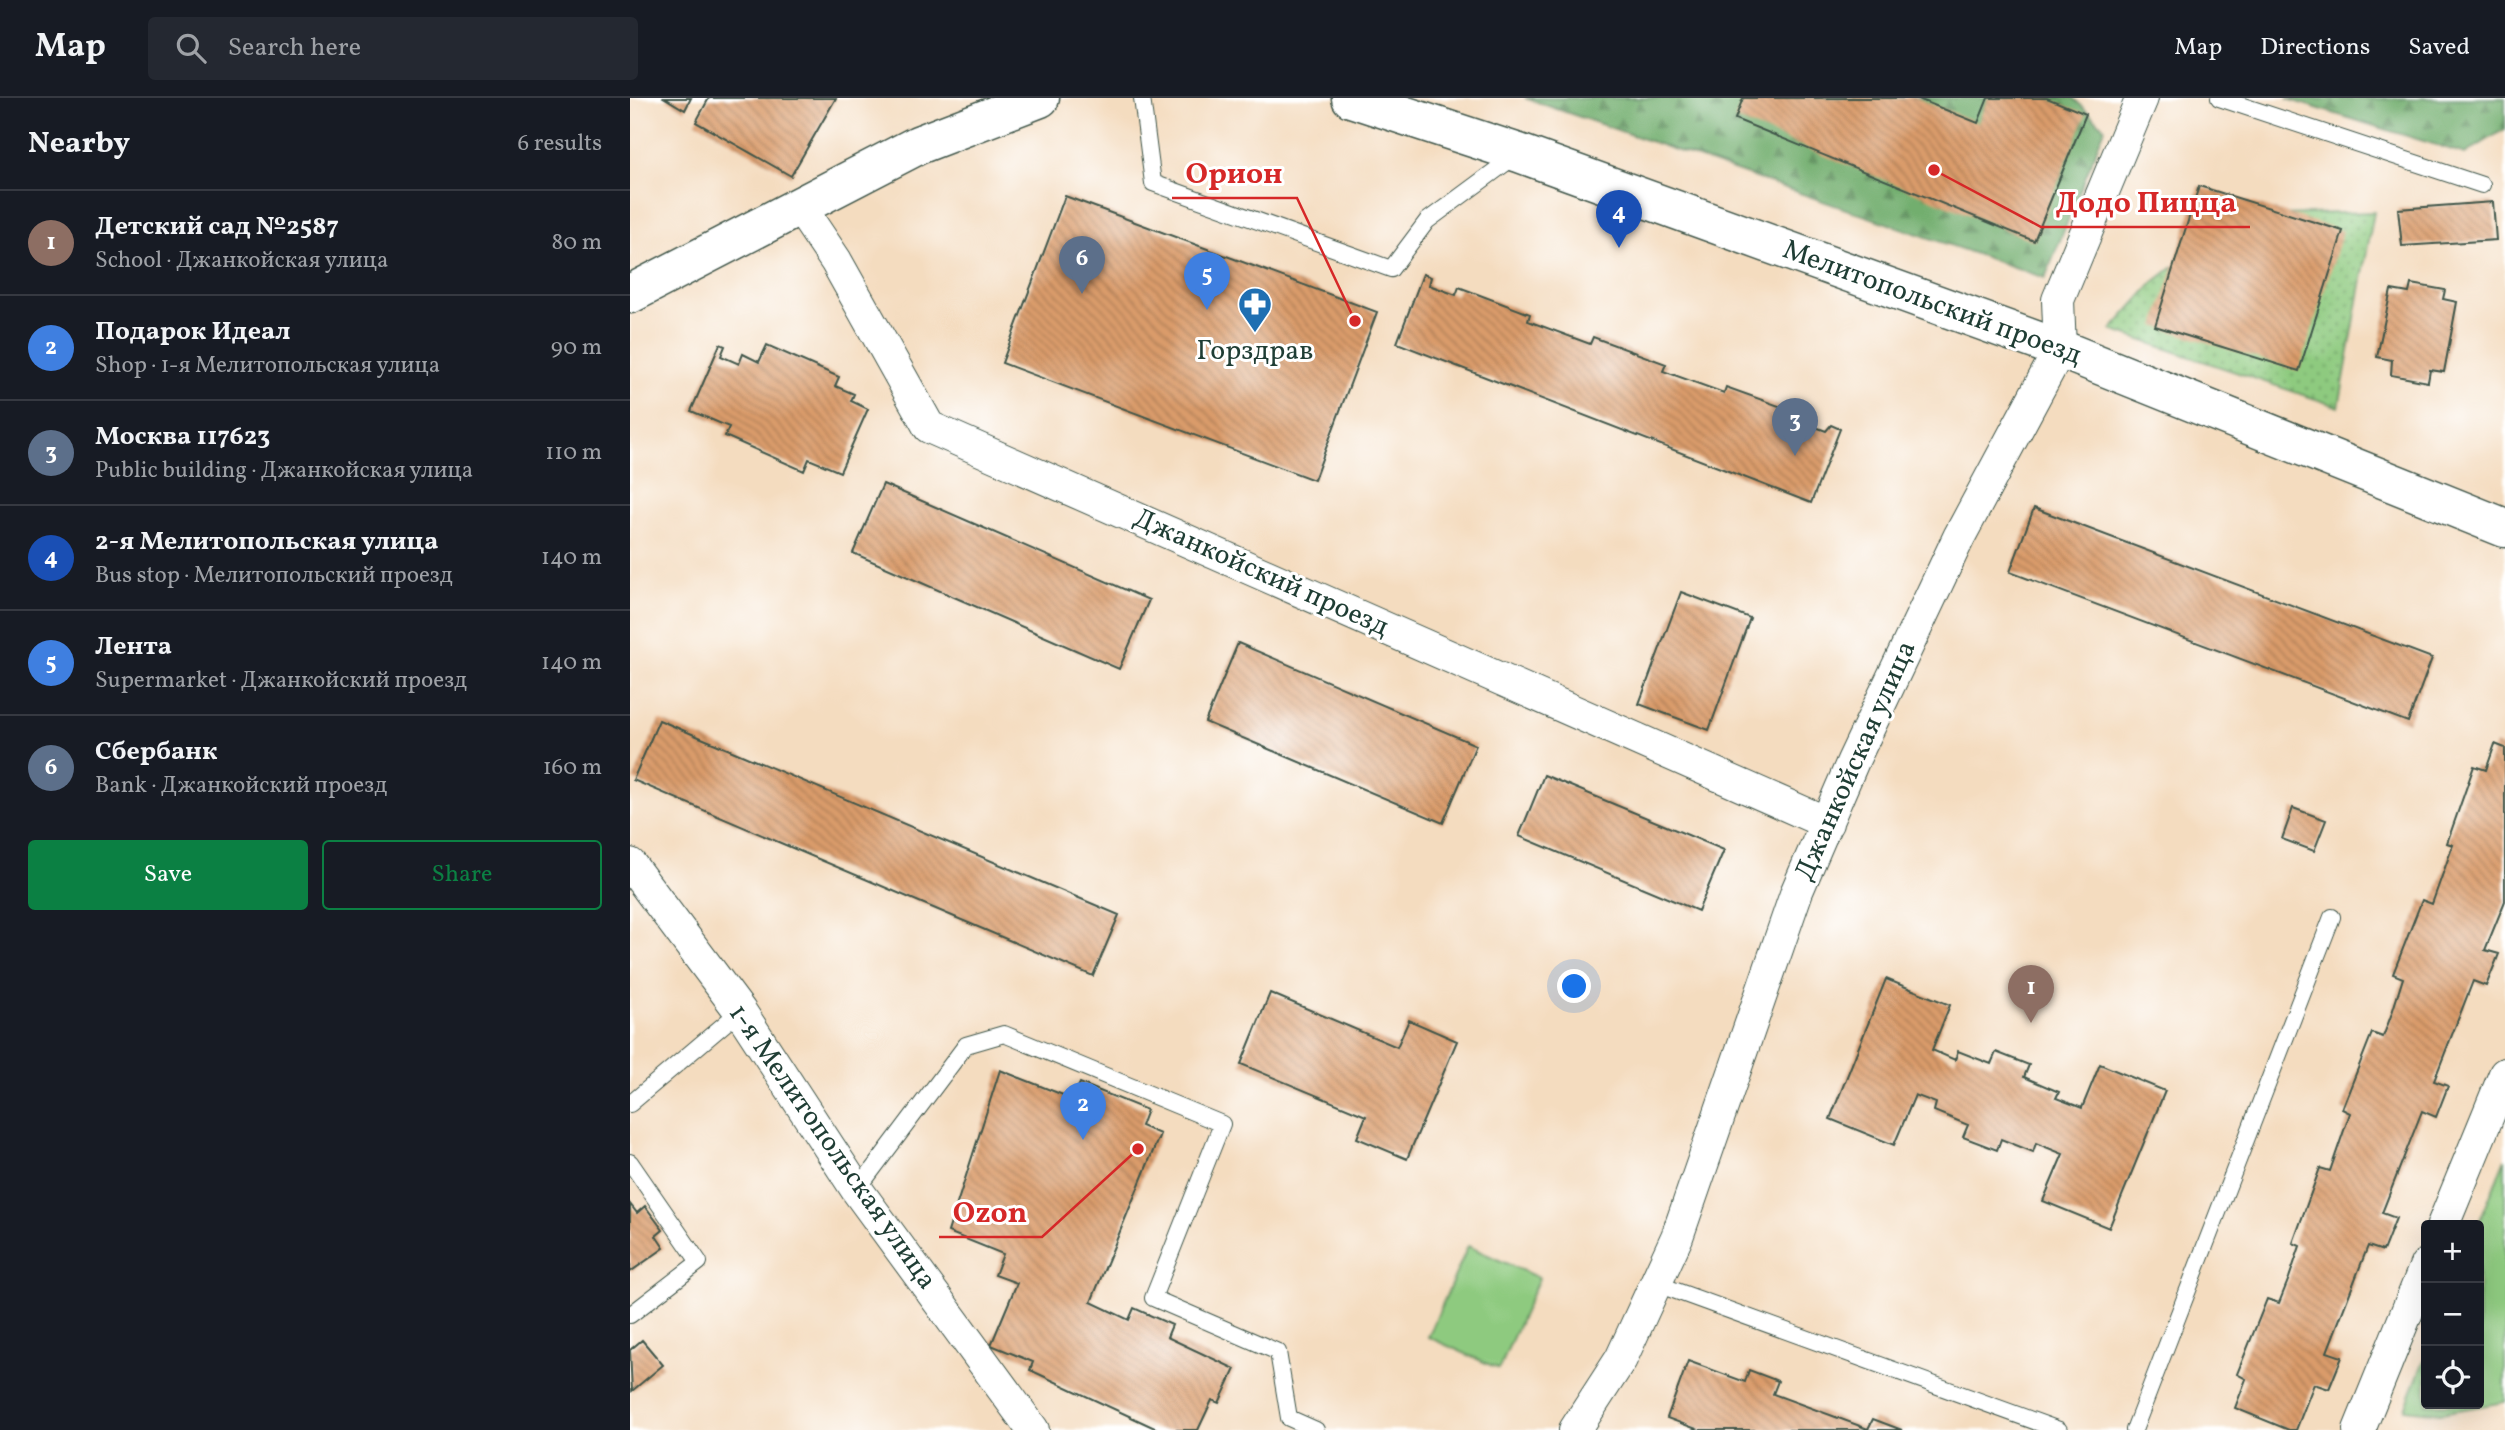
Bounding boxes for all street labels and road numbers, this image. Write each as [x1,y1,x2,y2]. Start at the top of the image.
street label: Мелитопольский проезд [1777,231,2087,375]
street label: Джанкойский проезд [1127,499,1395,647]
street label: Джанкойская улица [1786,635,1926,887]
street label: 1-я Мелитопольская улица [718,996,946,1298]

